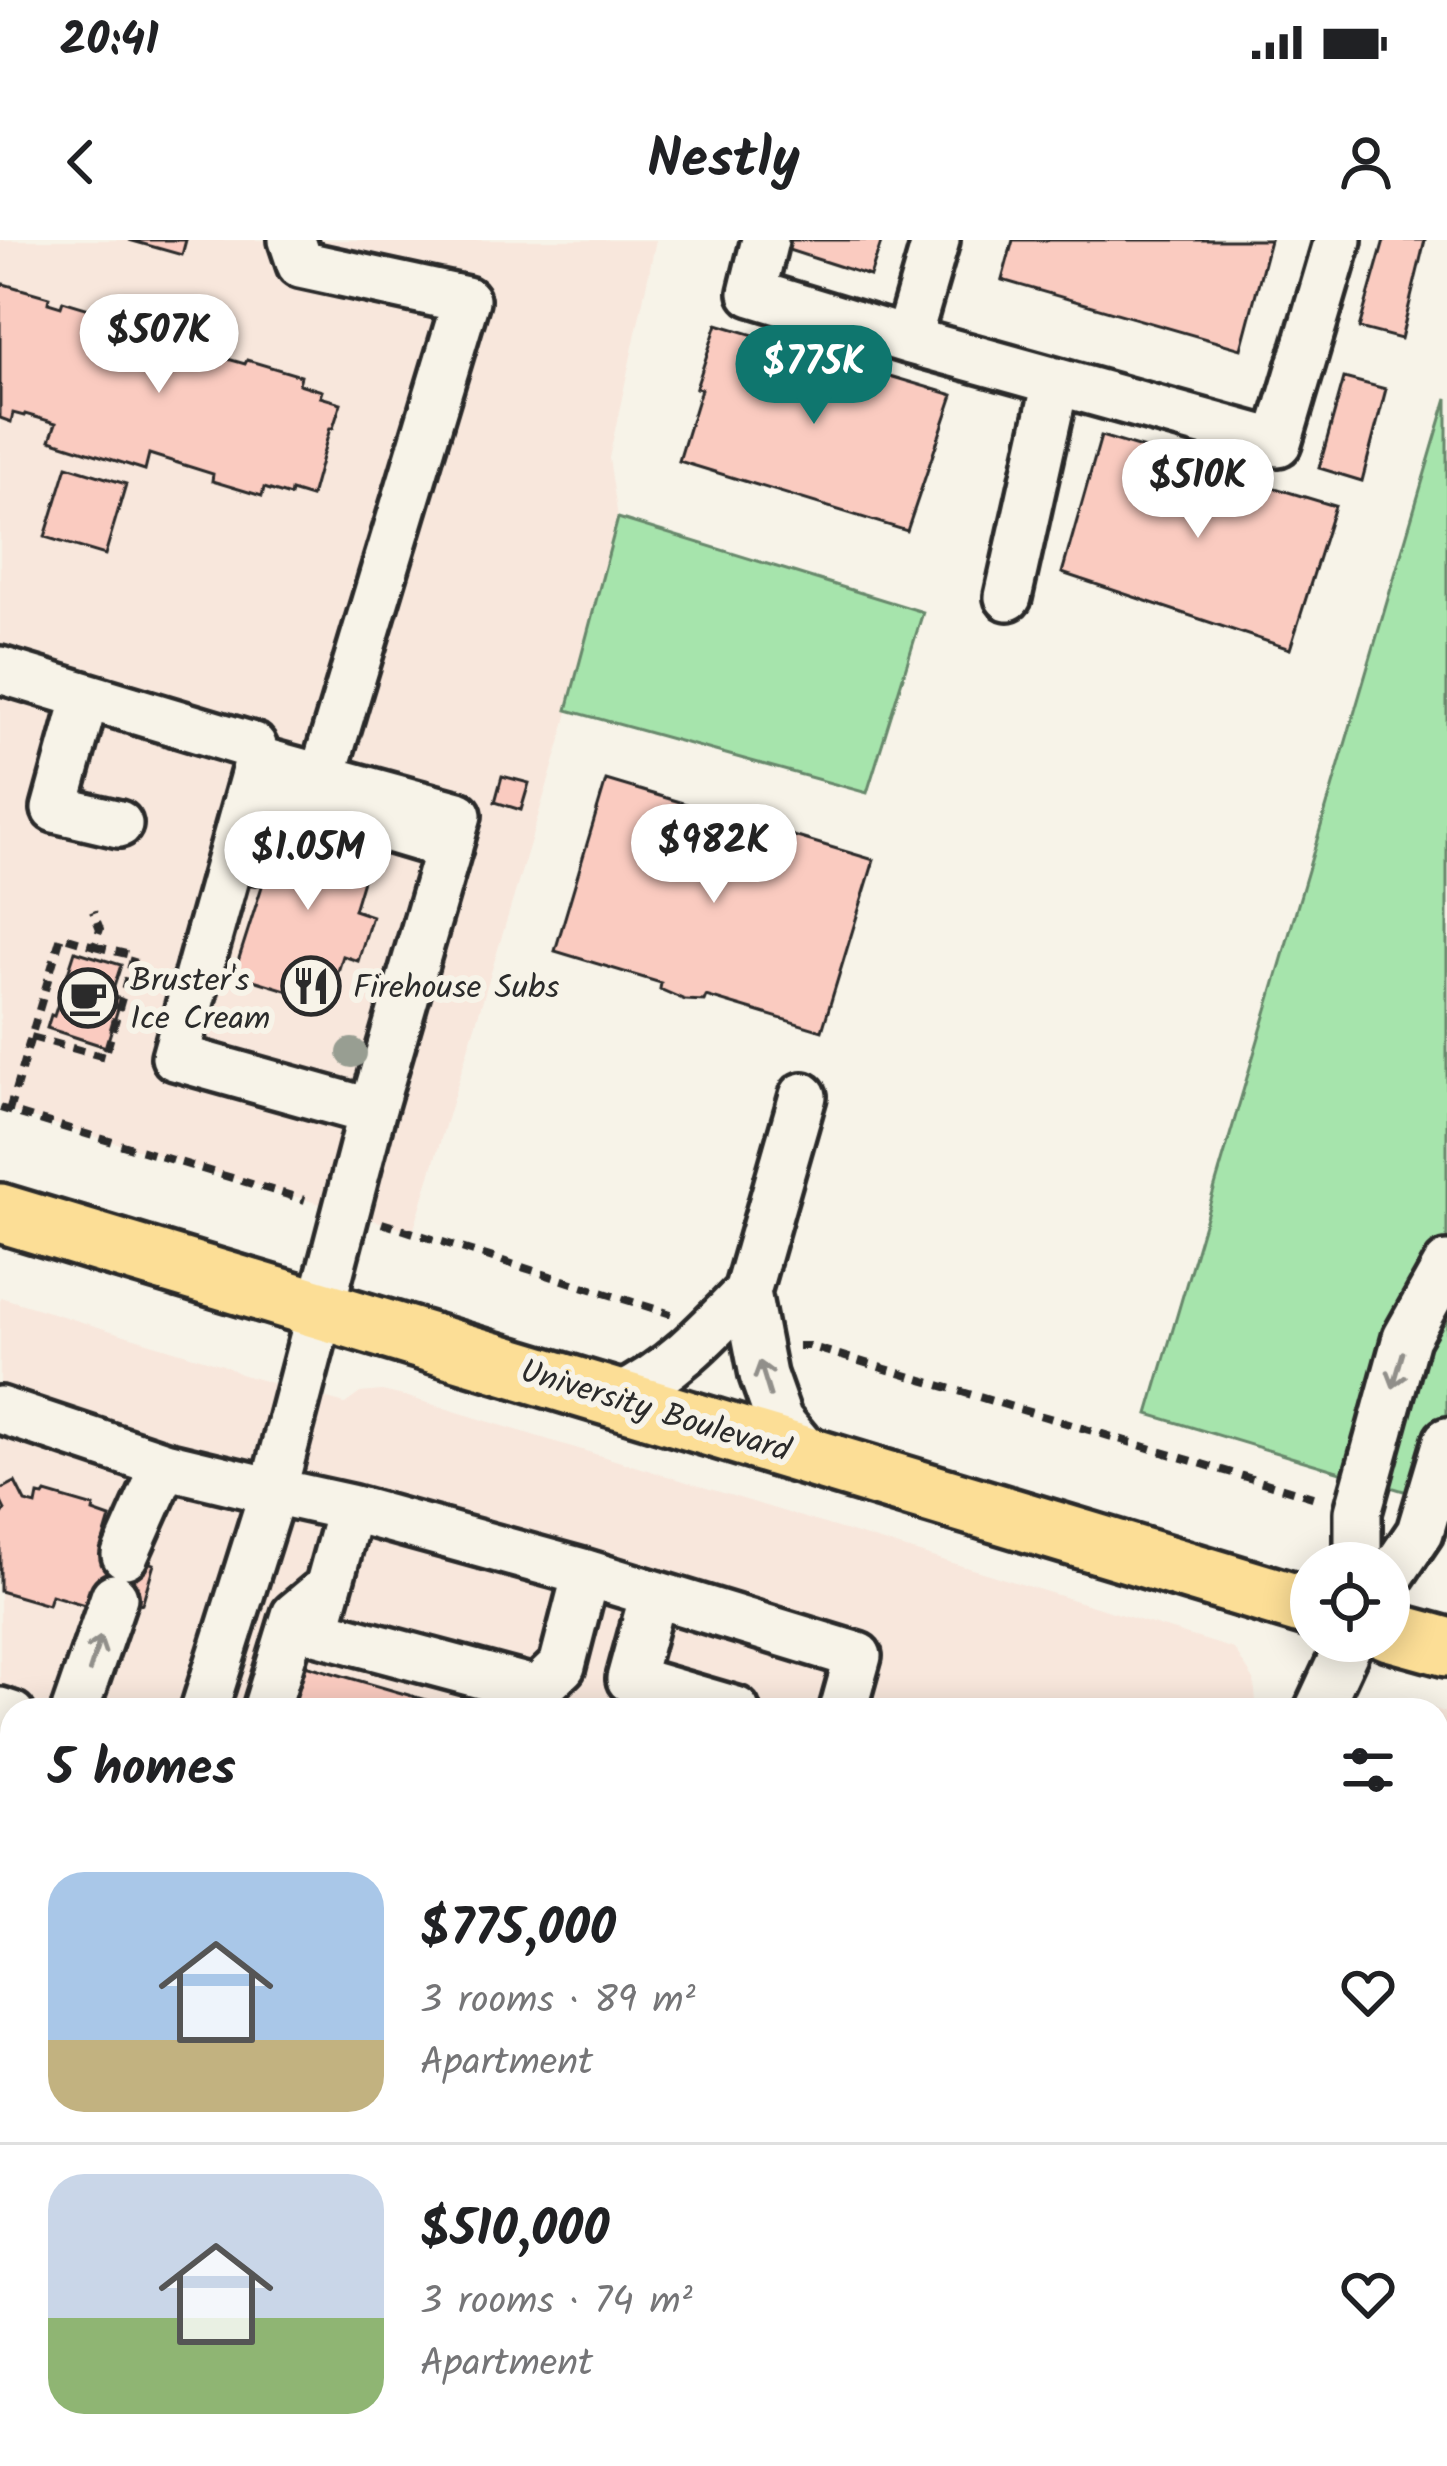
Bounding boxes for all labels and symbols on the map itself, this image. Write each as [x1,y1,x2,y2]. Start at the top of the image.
pin: $507K [75,294,243,396]
pin: $775K [730,325,898,427]
pin: $510K [1114,439,1282,541]
pin: $982K [630,804,798,906]
pin: $1.05M [210,811,406,913]
restaurant icon: Firehouse Subs [280,955,342,1017]
place label: Bruster's Ice Cream [130,956,270,1047]
place label: Firehouse Subs [353,963,559,1016]
cafe icon: Bruster's Ice Cream [57,967,119,1029]
street label: University Boulevard [513,1346,798,1479]
one-way arrow [1385,1350,1407,1388]
one-way arrow [753,1361,775,1399]
one-way arrow [86,1636,108,1674]

